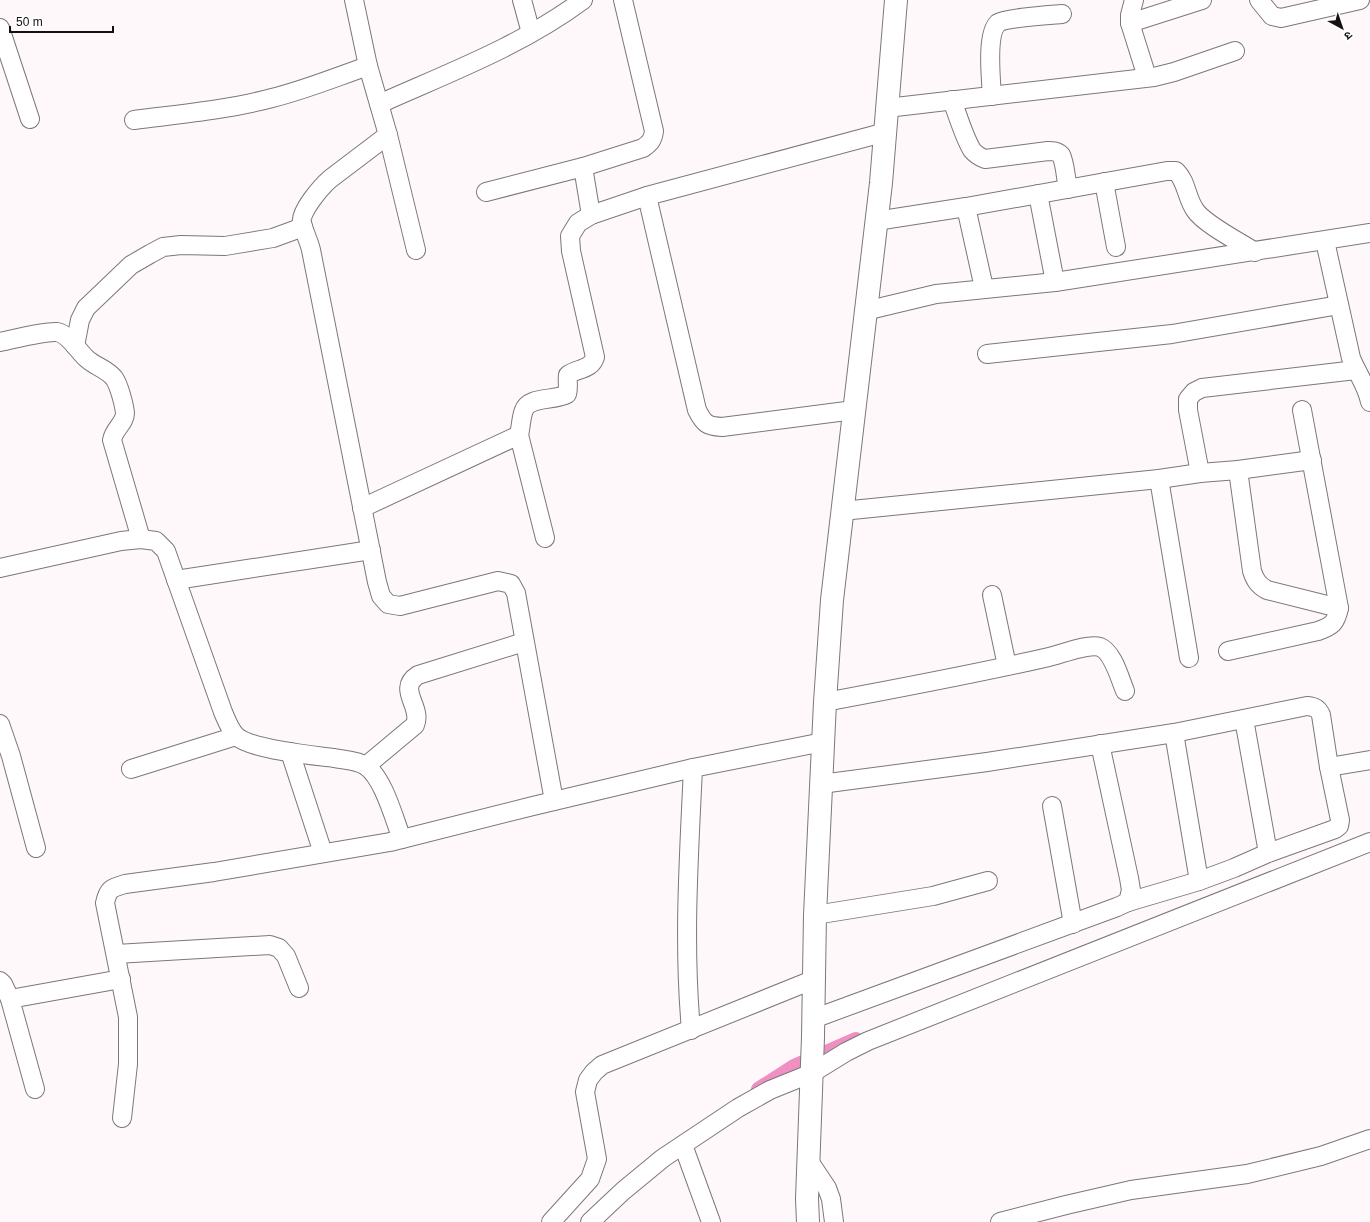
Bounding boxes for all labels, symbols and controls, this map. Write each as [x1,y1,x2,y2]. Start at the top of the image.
scale bar [10,8,113,34]
north arrow [1322,8,1362,48]
text: 50 m [16,15,43,29]
text: उ [1342,29,1355,43]

